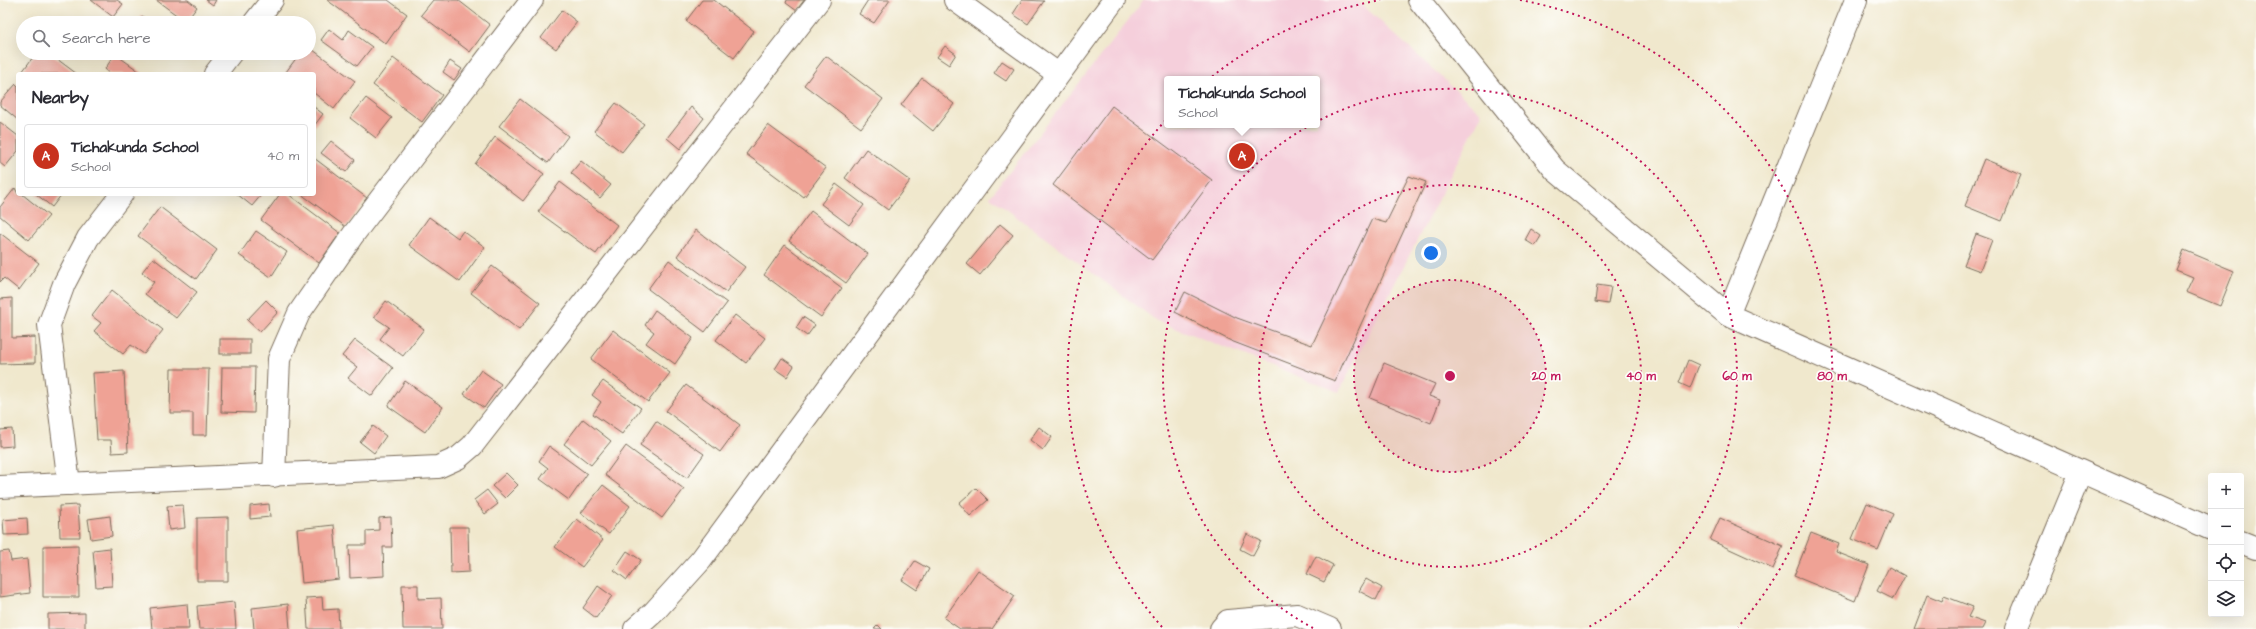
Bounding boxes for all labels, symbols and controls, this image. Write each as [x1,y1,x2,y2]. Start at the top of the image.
search box [16,16,316,60]
icon: search [30,27,52,49]
text: Search here [62,28,151,49]
popup [1164,76,1320,128]
text: Tichakunda School [1178,83,1306,104]
text: Nearby [32,86,89,110]
text: School [1178,104,1218,122]
text: Tichakunda School [71,137,199,158]
pin: A [1229,141,1255,171]
text: A [42,147,50,165]
text: 40 m [267,147,299,165]
text: School [71,158,111,176]
your location [1421,243,1441,263]
text: 20 m [1531,368,1561,385]
text: 40 m [1626,368,1657,385]
text: 60 m [1722,368,1752,385]
text: 80 m [1817,368,1847,385]
centre of rings [1443,369,1457,383]
map controls [2208,473,2244,617]
button: + [2208,473,2244,509]
button: − [2208,509,2244,545]
button: locate [2208,545,2244,581]
button: layers [2208,581,2244,617]

